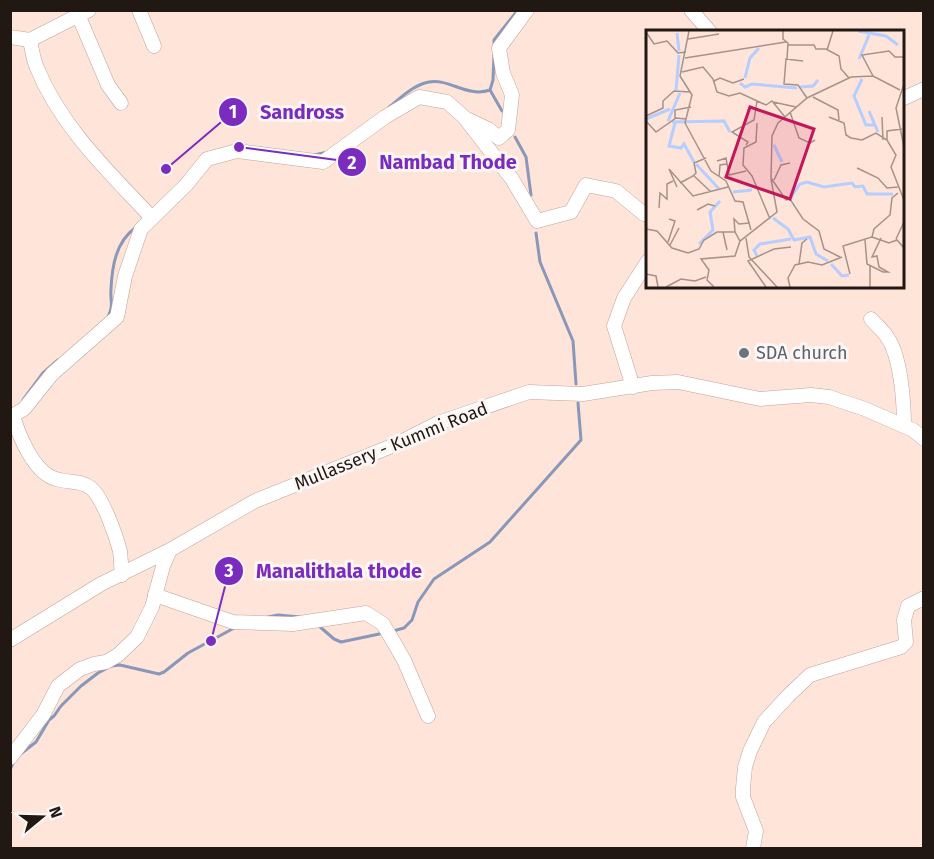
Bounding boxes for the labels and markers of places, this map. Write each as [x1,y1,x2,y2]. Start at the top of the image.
callout: Sandross [218,93,357,131]
callout: Nambad Thode [337,143,529,181]
place label: SDA church [756,342,848,364]
marker: SDA church [737,346,751,360]
callout: Manalithala thode [214,552,434,590]

